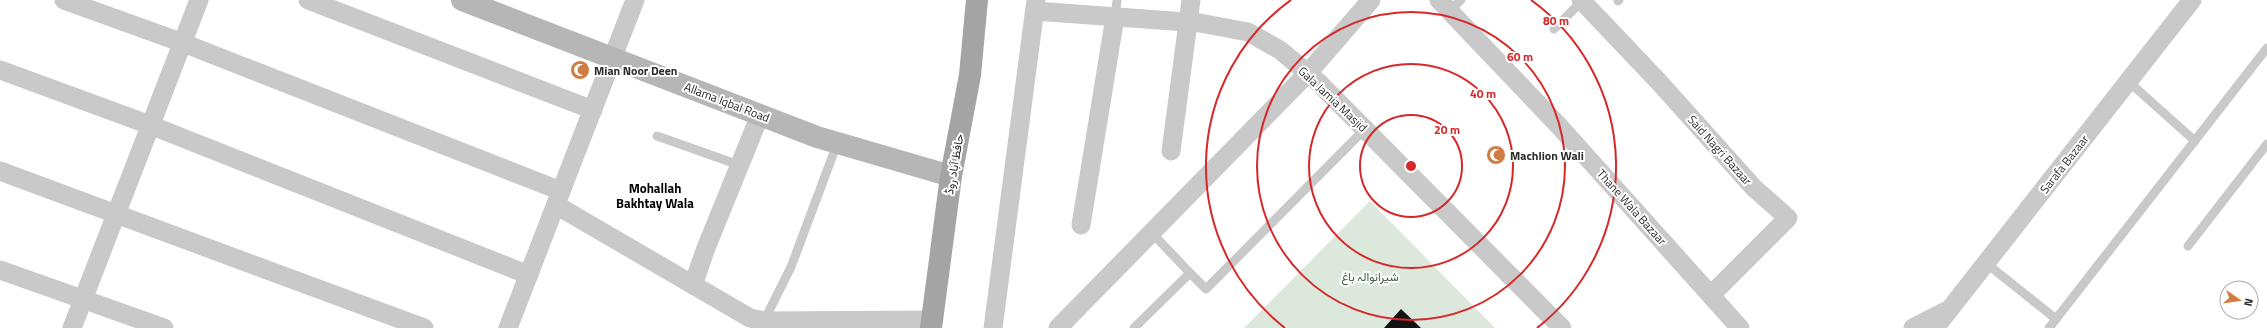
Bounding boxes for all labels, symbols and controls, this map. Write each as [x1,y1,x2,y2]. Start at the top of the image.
text: 80 m [1543,11,1569,30]
text: 60 m [1507,47,1533,66]
mosque icon: Mian Noor Deen [569,59,591,81]
place label: Mian Noor Deen [594,61,677,80]
street label: Gala Jamia Masjid [1294,62,1372,136]
street label: Allama Iqbal Road [681,77,773,127]
text: 40 m [1470,84,1496,103]
street label: Said Nagri Bazaar [1683,111,1757,189]
text: 20 m [1434,120,1460,139]
street label: Sarafa Bazaar [2035,130,2093,198]
street label: حافظ آباد روڈ [939,132,969,196]
mosque icon: Machlion Wali [1485,144,1507,166]
place label: Machlion Wali [1510,146,1584,165]
centre of rings [1404,159,1418,173]
street label: Thane Wala Bazaar [1593,165,1671,249]
district label: Mohallah Bakhtay Wala [616,178,694,213]
park label: شیرانوالہ باغ [1341,267,1399,286]
north arrow [2219,280,2259,320]
text: N [2240,297,2257,308]

